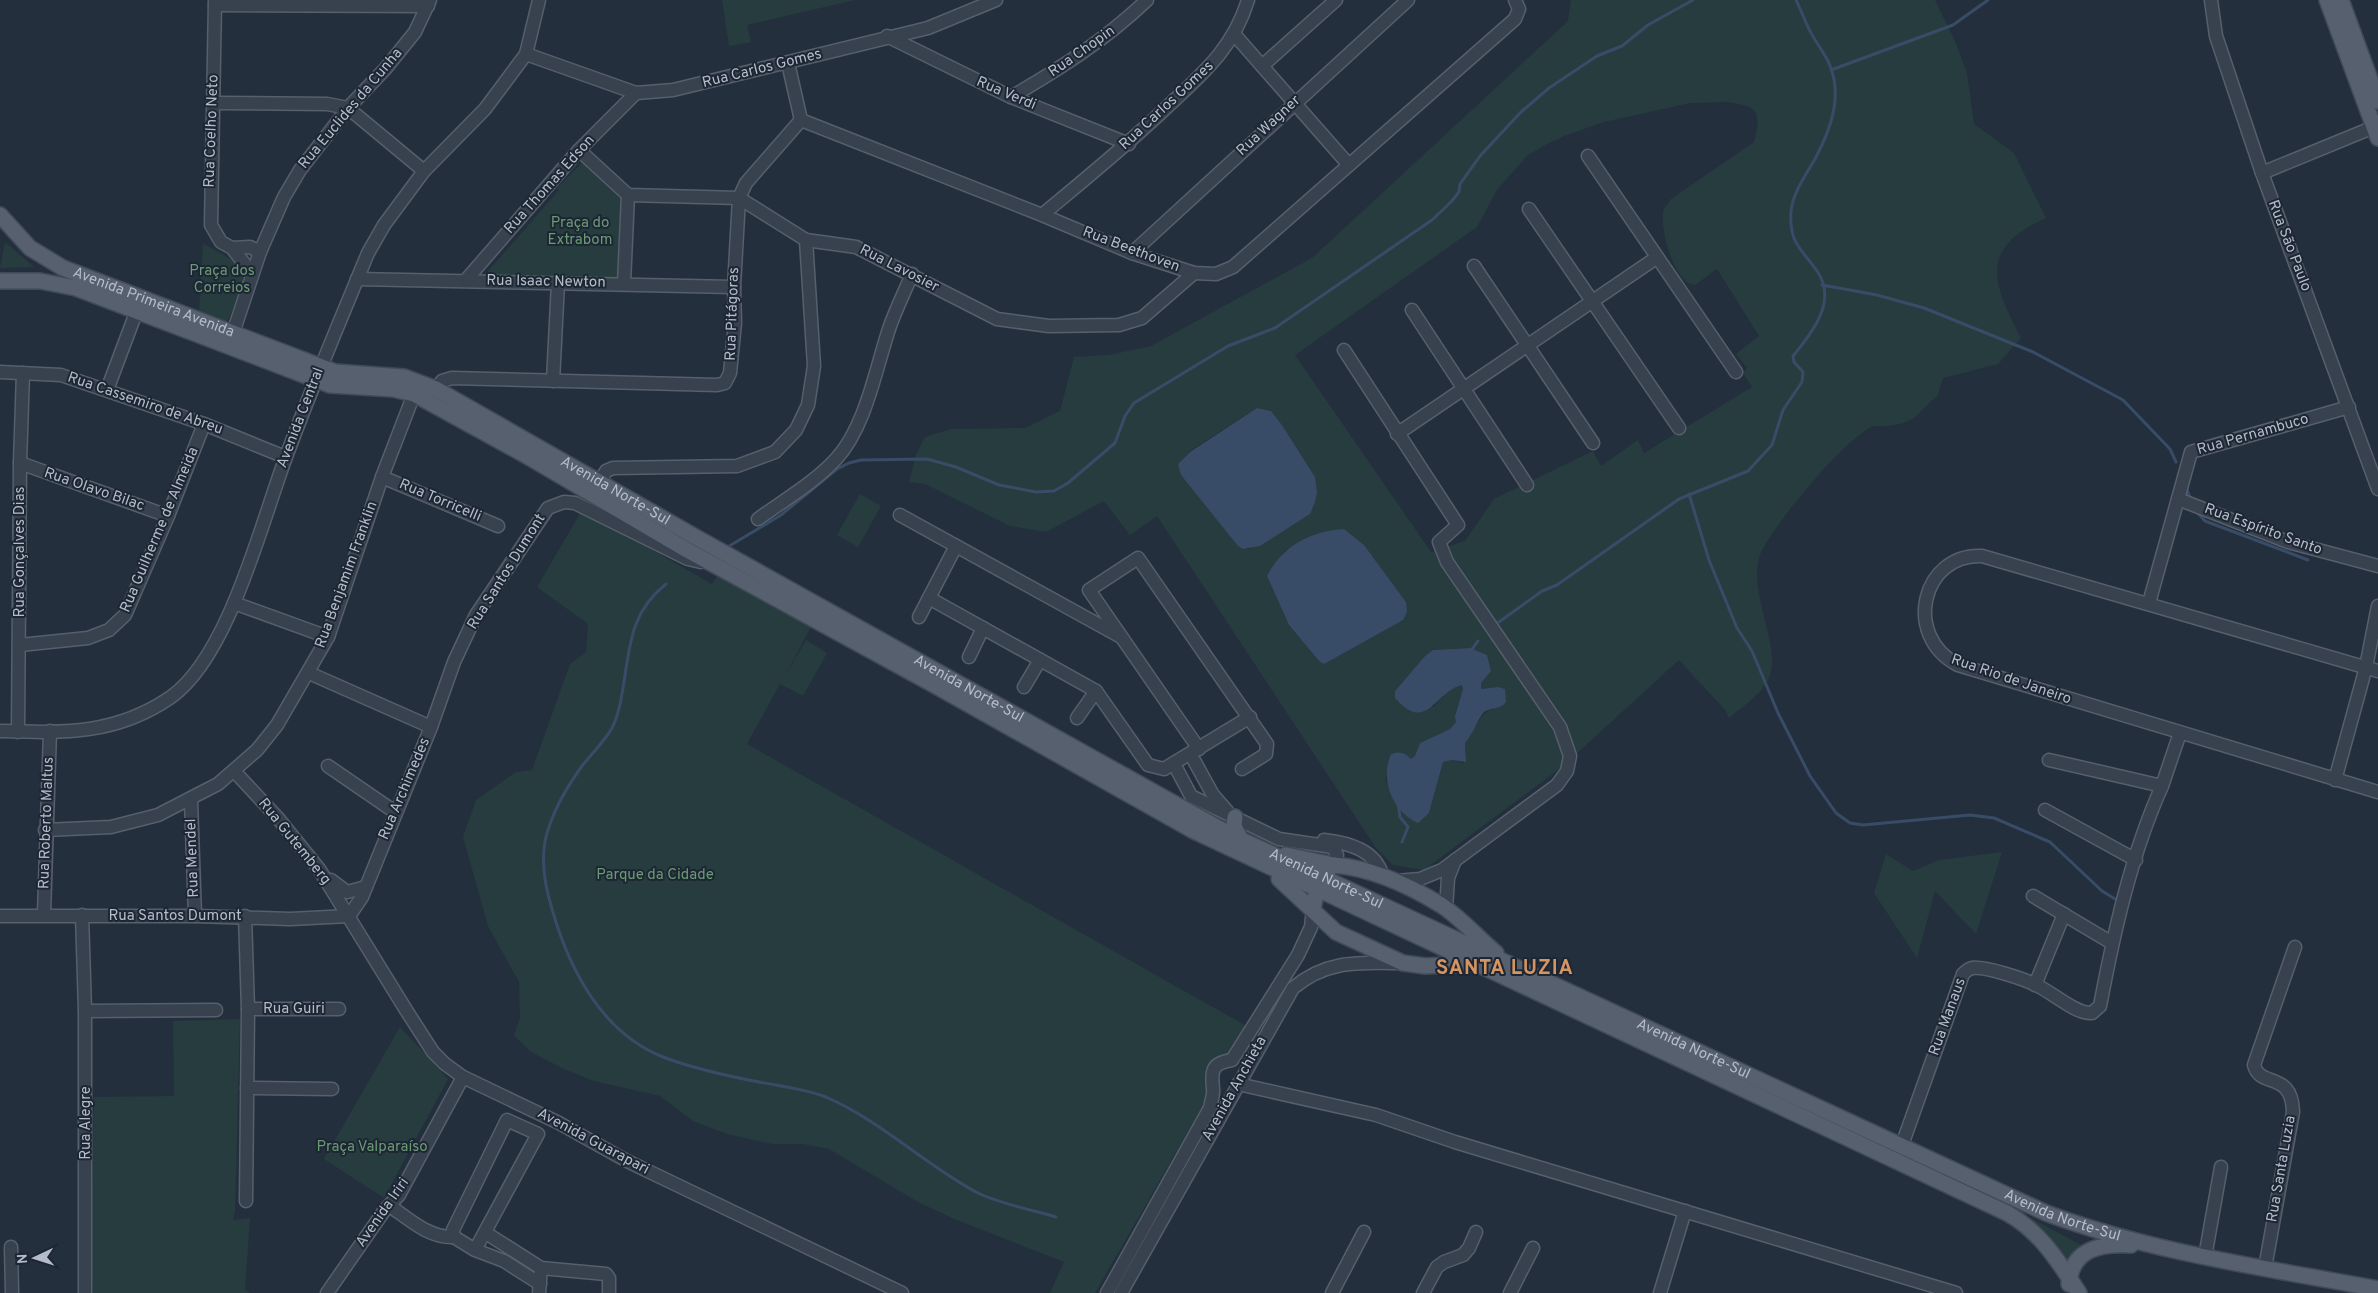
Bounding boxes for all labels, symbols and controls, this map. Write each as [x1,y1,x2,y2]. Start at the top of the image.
street label: Rua Chopin [1045,22,1119,82]
street label: Rua Euclides da Cunha [295,45,407,173]
street label: Rua Carlos Gomes [700,45,824,93]
street label: Rua Carlos Gomes [1116,57,1218,155]
street label: Rua Verdi [973,73,1039,115]
street label: Rua Coelho Neto [201,74,223,188]
street label: Rua Wagner [1233,91,1305,161]
street label: Rua Thomas Edson [501,132,599,238]
street label: Rua São Paulo [2263,198,2315,294]
park label: Praça do Extrabom [548,214,612,250]
street label: Rua Beethoven [1080,223,1182,277]
street label: Rua Lavosier [856,241,942,297]
park label: Praça dos Correios [189,262,255,298]
street label: Avenida Primeira Avenida [70,263,237,342]
street label: Rua Pitágoras [722,267,744,361]
street label: Rua Isaac Newton [486,271,606,293]
street label: Avenida Central [273,365,329,471]
street label: Rua Cassemiro de Abreu [65,368,225,440]
street label: Rua Pernambuco [2195,410,2311,460]
street label: Rua Guilherme de Almeida [116,444,204,616]
street label: Avenida Norte-Sul [557,452,673,530]
street label: Rua Olavo Bilac [41,464,147,516]
street label: Rua Torricelli [396,475,484,527]
street label: Rua Gonçalves Dias [11,486,30,618]
street label: Rua Benjamim Franklin [312,499,382,651]
street label: Rua Espírito Santo [2202,500,2324,560]
street label: Rua Santos Dumont [464,510,550,634]
street label: Rua Rio de Janeiro [1948,650,2074,710]
street label: Avenida Norte-Sul [910,651,1027,727]
street label: Rua Archimedes [375,735,435,843]
street label: Rua Roberto Maltus [35,757,59,889]
street label: Rua Gutemberg [253,795,335,889]
street label: Rua Mendel [182,818,204,898]
street label: Avenida Norte-Sul [1266,844,1386,914]
park label: Parque da Cidade [596,866,714,885]
street label: Rua Santos Dumont [108,907,242,926]
district label: SANTA LUZIA [1436,956,1574,982]
street label: Rua Manaus [1925,976,1971,1058]
street label: Rua Guiri [263,1000,325,1019]
street label: Avenida Norte-Sul [1633,1015,1753,1084]
street label: Avenida Anchieta [1198,1033,1272,1145]
street label: Rua Alegre [77,1086,96,1160]
street label: Avenida Guarapari [534,1104,652,1180]
street label: Rua Santa Luzia [2263,1114,2301,1224]
park label: Praça Valparaíso [316,1138,428,1157]
street label: Avenida Iriri [352,1174,414,1252]
street label: Avenida Norte-Sul [2001,1185,2123,1246]
north arrow [10,1233,60,1283]
text: N [15,1253,32,1264]

